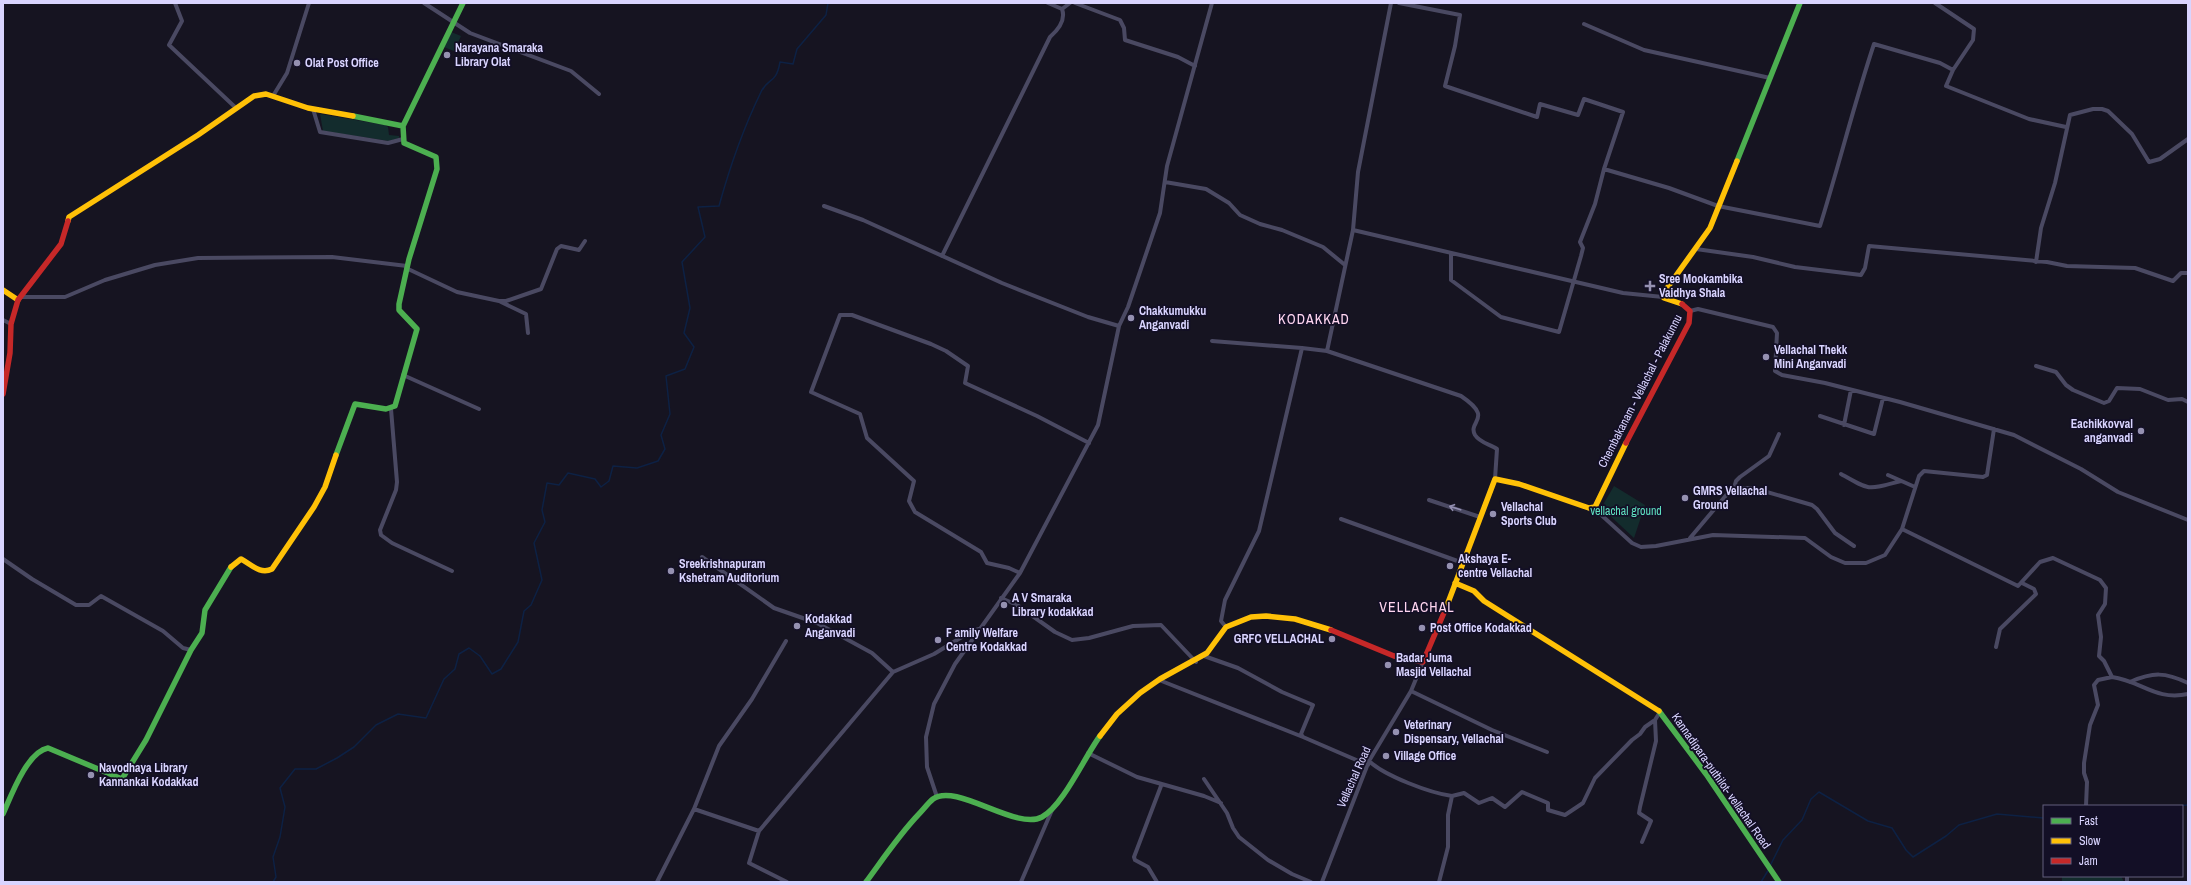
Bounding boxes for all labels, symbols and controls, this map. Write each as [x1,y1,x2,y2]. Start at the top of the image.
place label: Narayana Smaraka Library Olat [455,40,544,70]
marker: Narayana Smaraka Library Olat [442,50,452,60]
place label: Olat Post Office [305,55,379,71]
marker: Olat Post Office [292,58,302,68]
place label: Sree Mookambika Vaidhya Shala [1659,271,1743,301]
marker: Sree Mookambika Vaidhya Shala [1644,280,1656,292]
place label: Chakkumukku Anganvadi [1139,303,1206,333]
district label: KODAKKAD [1278,310,1350,328]
street label: Chembakanam - Vellachal - Palakunnu [1594,312,1686,470]
marker: Chakkumukku Anganvadi [1126,313,1136,323]
place label: Vellachal Thekk Mini Anganvadi [1774,342,1848,372]
marker: Vellachal Thekk Mini Anganvadi [1761,352,1771,362]
place label: Eachikkovval anganvadi [2071,416,2133,446]
marker: Eachikkovval anganvadi [2136,426,2146,436]
place label: GMRS Vellachal Ground [1693,483,1767,513]
marker: GMRS Vellachal Ground [1680,493,1690,503]
place label: Vellachal Sports Club [1501,499,1557,529]
park label: vellachal ground [1590,503,1662,519]
one-way arrow [1448,504,1461,511]
marker: Vellachal Sports Club [1488,509,1498,519]
place label: Akshaya E- centre Vellachal [1458,551,1532,581]
place label: Sreekrishnapuram Kshetram Auditorium [679,556,779,586]
marker: Akshaya E- centre Vellachal [1445,561,1455,571]
marker: Sreekrishnapuram Kshetram Auditorium [666,566,676,576]
place label: A V Smaraka Library kodakkad [1012,590,1094,620]
district label: VELLACHAL [1379,598,1455,616]
marker: A V Smaraka Library kodakkad [999,600,1009,610]
place label: Kodakkad Anganvadi [805,611,856,641]
place label: Post Office Kodakkad [1430,620,1532,636]
marker: Kodakkad Anganvadi [792,621,802,631]
marker: Post Office Kodakkad [1417,623,1427,633]
place label: F amily Welfare Centre Kodakkad [946,625,1027,655]
place label: GRFC VELLACHAL [1234,631,1324,647]
marker: GRFC VELLACHAL [1327,634,1337,644]
marker: F amily Welfare Centre Kodakkad [933,635,943,645]
place label: Badar Juma Masjid Vellachal [1396,650,1472,680]
marker: Badar Juma Masjid Vellachal [1383,660,1393,670]
street label: Kannadipara-puthilot- vellachal Road [1668,710,1774,852]
place label: Veterinary Dispensary, Vellachal [1404,717,1504,747]
marker: Veterinary Dispensary, Vellachal [1391,727,1401,737]
street label: Vellachal Road [1333,744,1375,810]
place label: Village Office [1394,748,1457,764]
marker: Village Office [1381,751,1391,761]
place label: Navodhaya Library Kannankai Kodakkad [99,760,199,790]
marker: Navodhaya Library Kannankai Kodakkad [86,770,96,780]
legend [2043,805,2183,877]
text: Fast [2079,813,2098,829]
text: Slow [2079,833,2101,849]
text: Jam [2079,853,2098,869]

